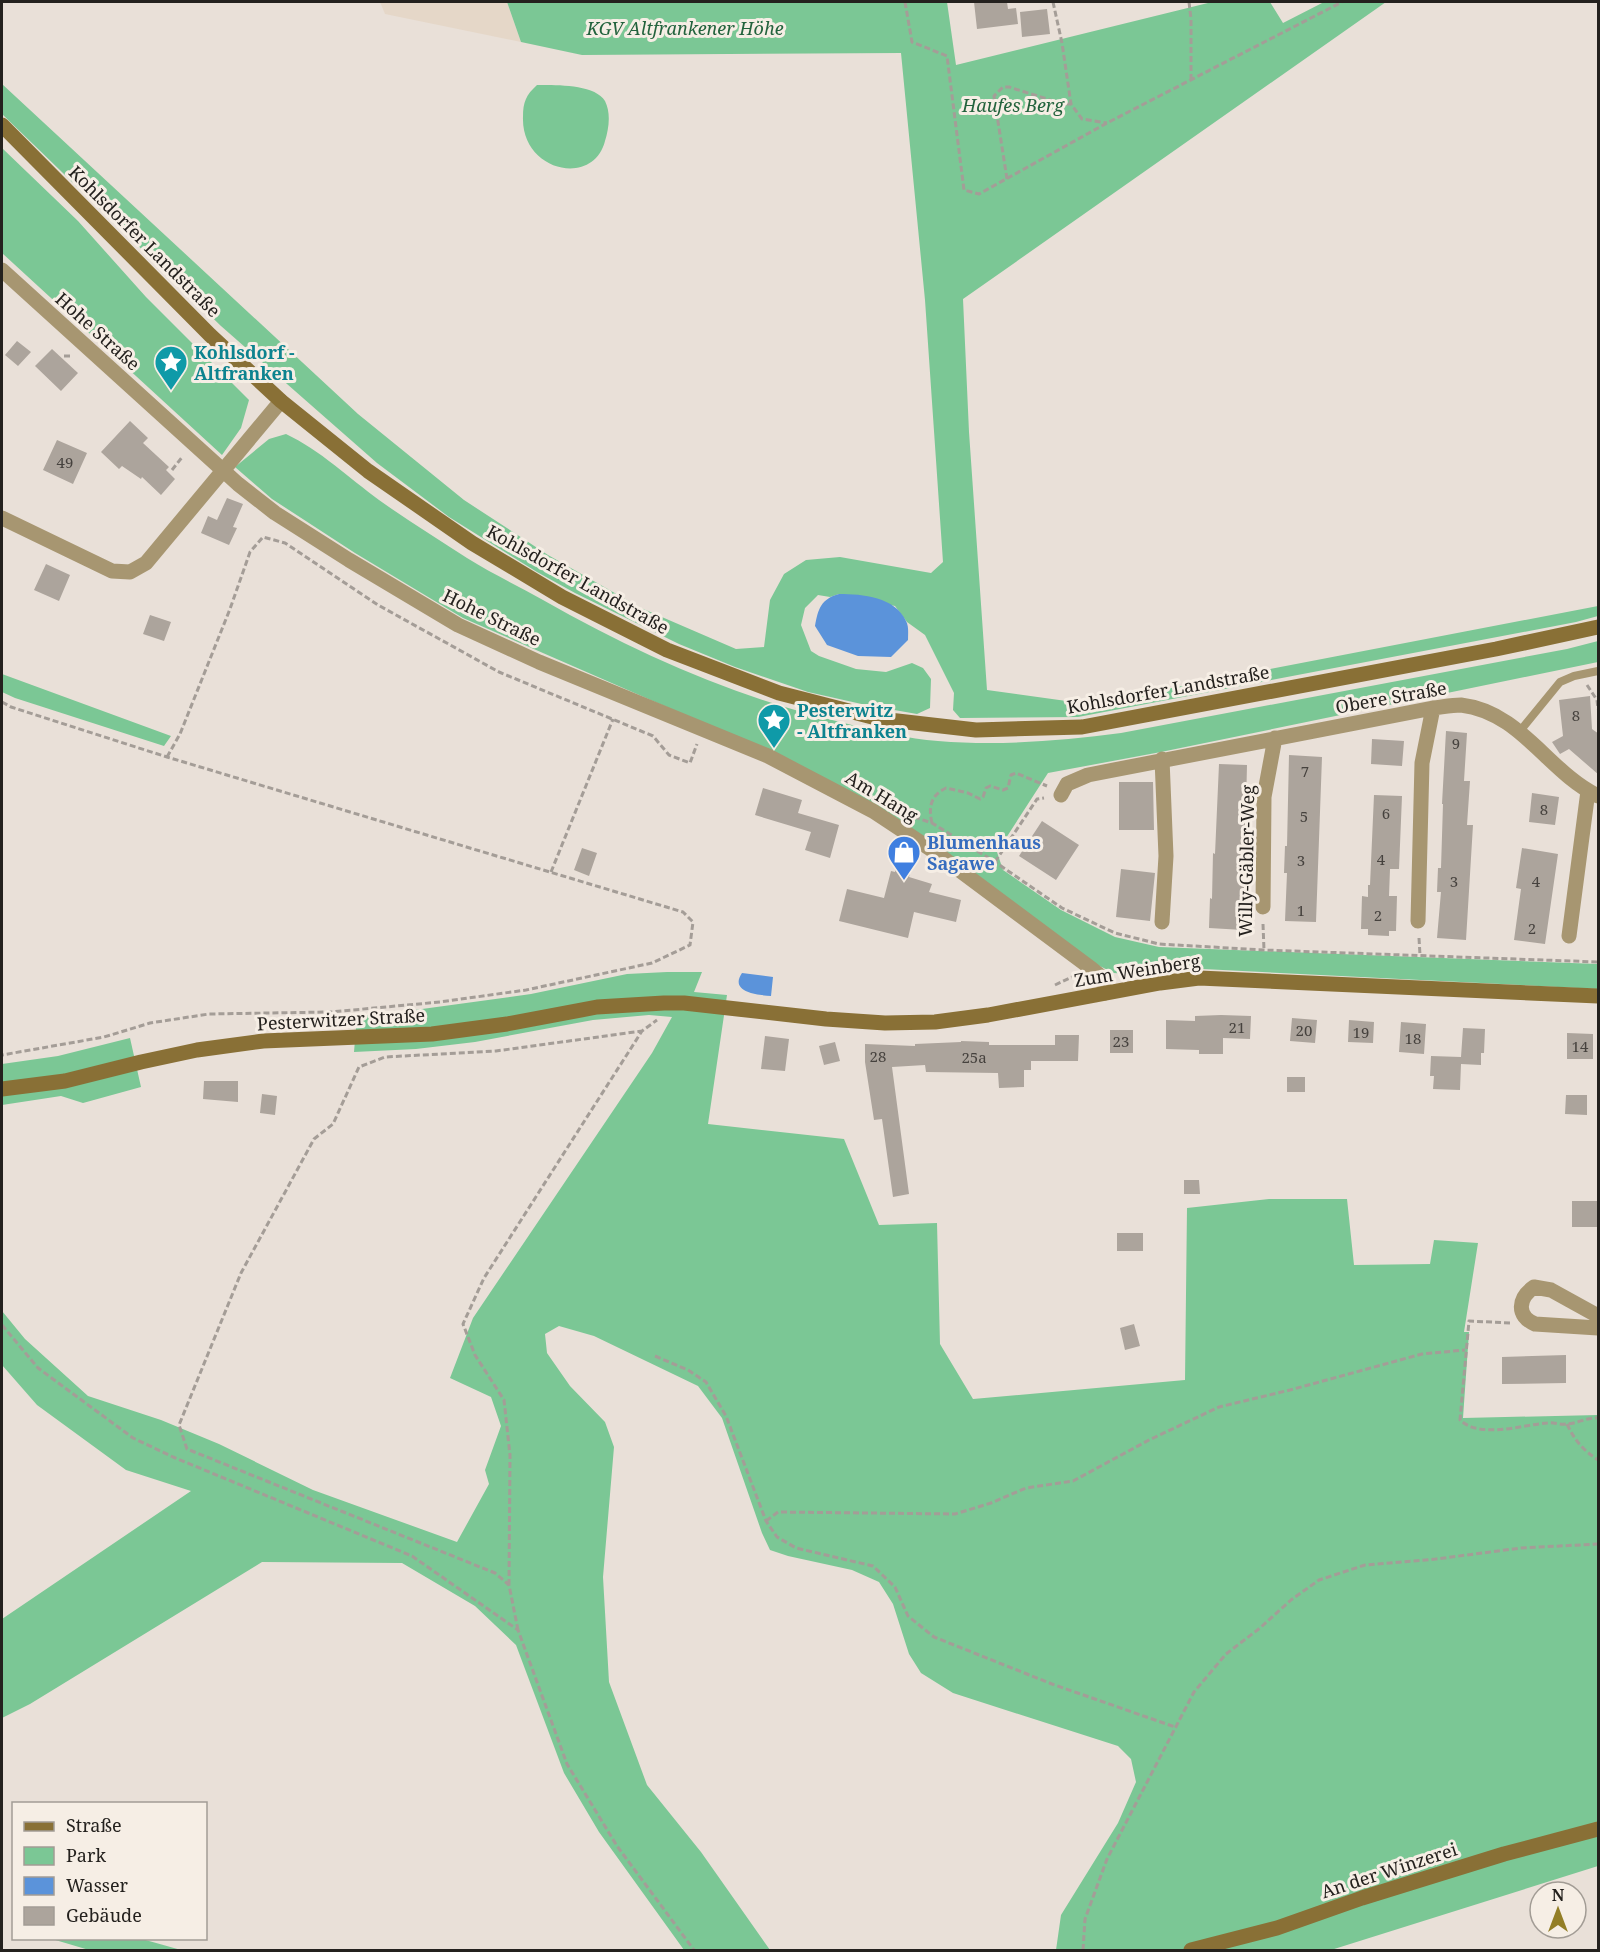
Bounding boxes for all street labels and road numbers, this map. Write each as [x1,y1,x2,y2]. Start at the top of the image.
street label: Kohlsdorfer Landstraße [64,160,226,322]
street label: Hohe Straße [51,287,145,375]
street label: Kohlsdorfer Landstraße [482,519,674,639]
street label: Hohe Straße [439,583,545,651]
street label: Kohlsdorfer Landstraße [1065,659,1271,719]
street label: Obere Straße [1334,675,1448,719]
street label: Am Hang [841,765,923,827]
street label: Willy-Gäbler-Weg [1233,785,1259,937]
street label: Zum Weinberg [1072,948,1202,992]
street label: Pesterwitzer Straße [256,1003,426,1035]
street label: An der Winzerei [1318,1837,1460,1903]

